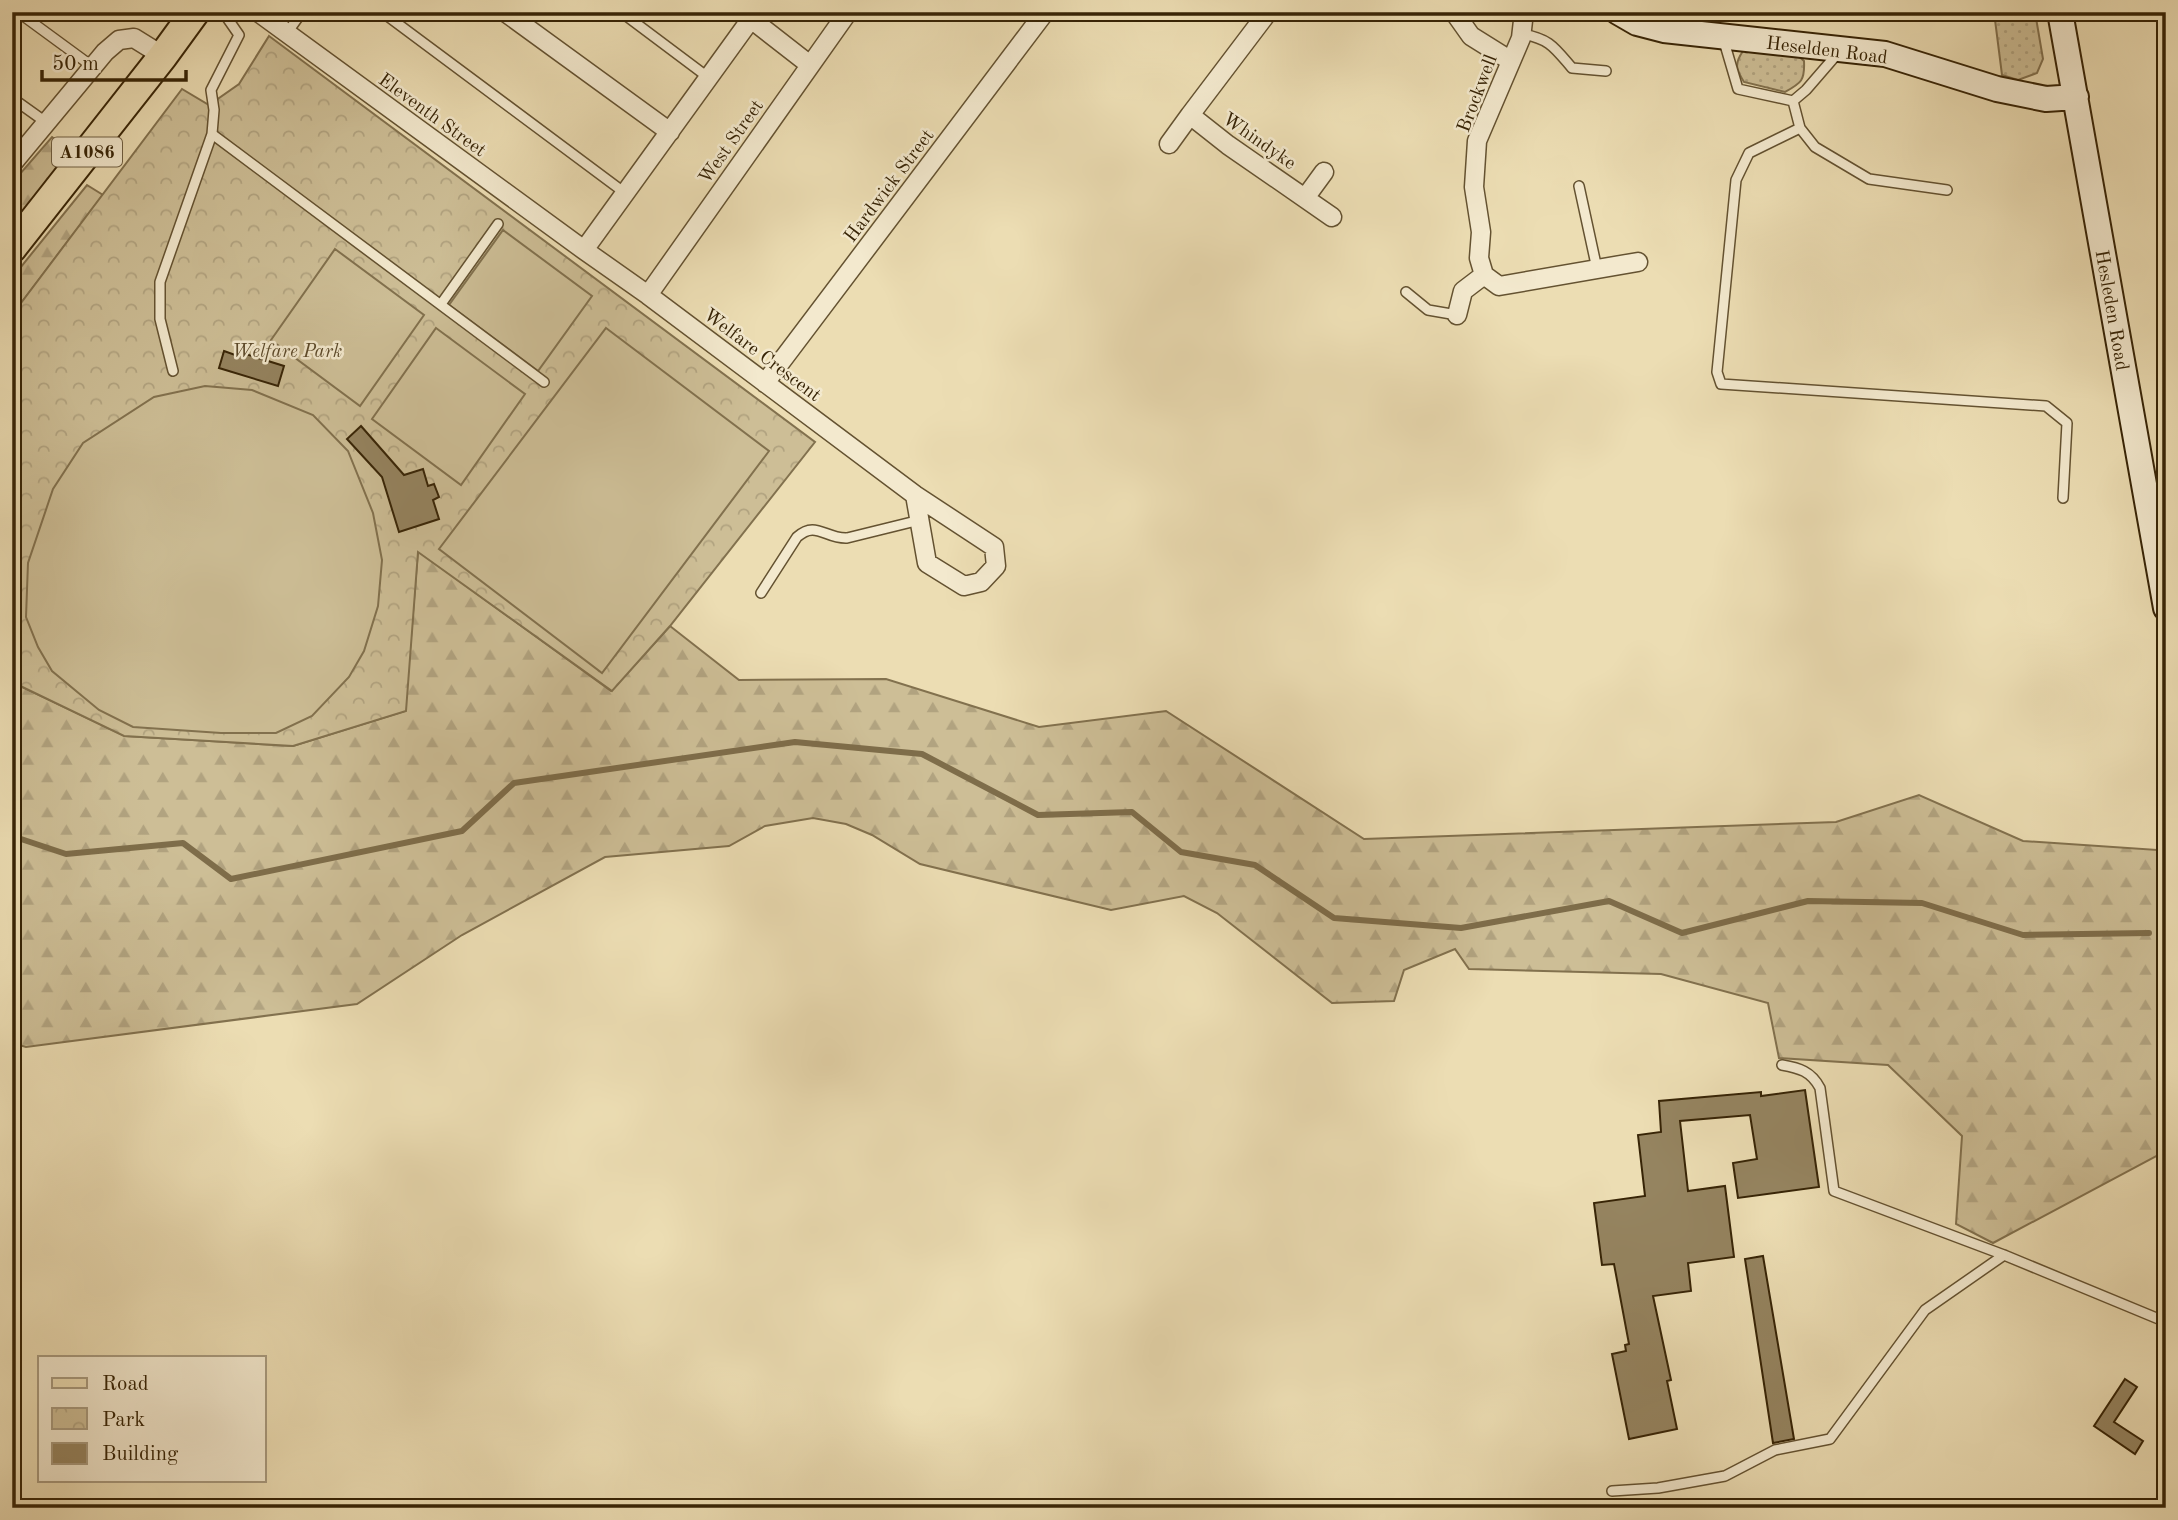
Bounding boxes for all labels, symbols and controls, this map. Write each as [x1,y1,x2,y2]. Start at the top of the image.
street label: Heselden Road [1765,35,1889,68]
scale bar [42,38,186,82]
street label: Brockwell [1455,53,1502,135]
text: 50 m [52,54,99,75]
street label: Eleventh Street [374,71,489,161]
street label: West Street [696,97,768,188]
street label: Whindyke [1218,110,1299,174]
street label: Hardwick Street [842,127,938,246]
road number: A1086 [52,138,122,167]
street label: Hesleden Road [2091,249,2131,372]
street label: Welfare Crescent [699,306,824,406]
park label: Welfare Park [232,343,342,362]
legend [38,1356,266,1482]
text: Road [102,1374,149,1395]
text: Park [102,1410,145,1431]
text: Building [102,1444,179,1465]

